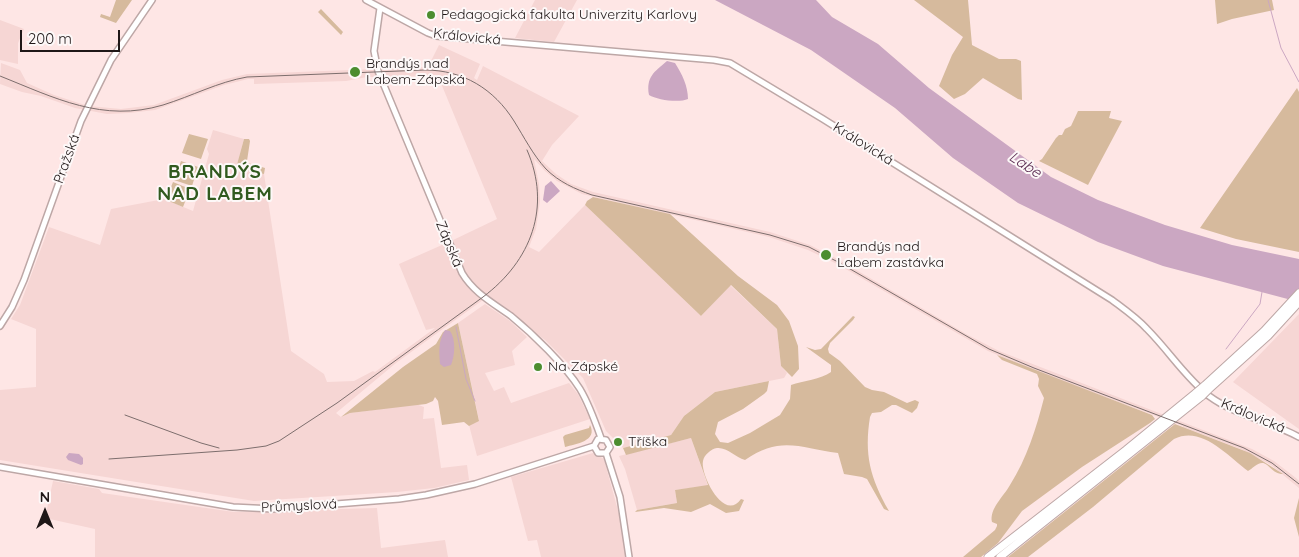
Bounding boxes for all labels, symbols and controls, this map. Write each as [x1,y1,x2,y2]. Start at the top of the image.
place label: Pedagogická fakulta Univerzity Karlovy [441,7,697,23]
marker: Pedagogická fakulta Univerzity Karlovy [425,9,437,21]
scale bar [22,20,122,52]
street label: Královická [432,25,502,49]
text: 200 m [28,29,72,48]
place label: Brandýs nad Labem-Zápská [366,56,465,88]
marker: Brandýs nad Labem-Zápská [348,65,362,79]
street label: Královická [830,119,896,169]
street label: Pražská [50,132,84,186]
water label: Labe [1006,148,1044,182]
district label: BRANDÝS NAD LABEM [156,161,274,205]
street label: Zápská [432,218,466,270]
place label: Brandýs nad Labem zastávka [837,239,944,272]
marker: Brandýs nad Labem zastávka [819,248,833,262]
place label: Na Zápské [548,359,618,375]
marker: Na Zápské [532,361,544,373]
street label: Královická [1218,395,1288,437]
place label: Tříška [628,434,667,450]
marker: Tříška [612,436,624,448]
north arrow [20,487,70,537]
text: N [40,488,50,506]
street label: Průmyslová [261,496,337,516]

